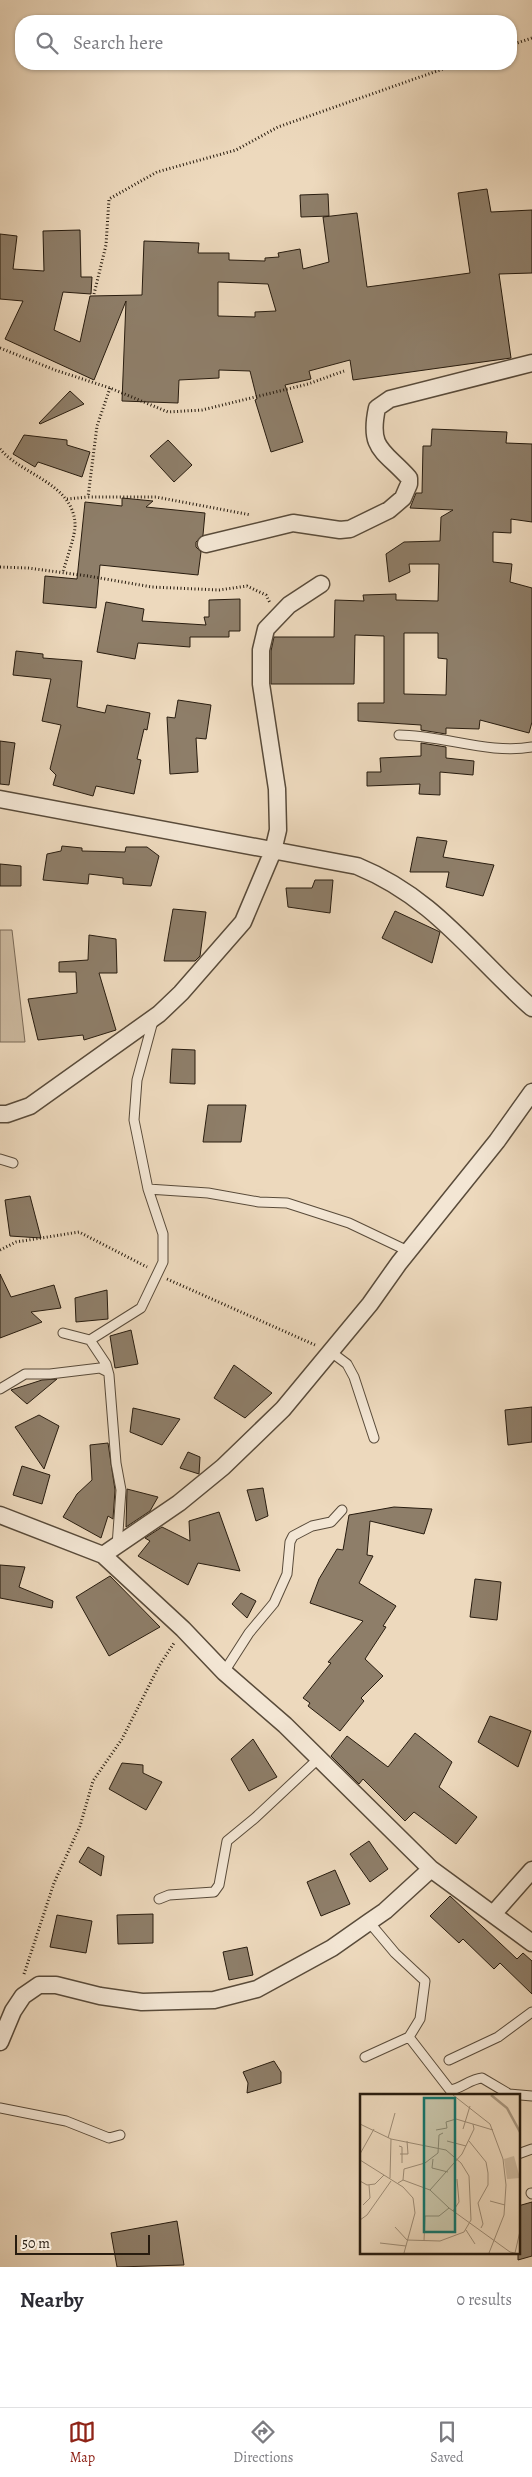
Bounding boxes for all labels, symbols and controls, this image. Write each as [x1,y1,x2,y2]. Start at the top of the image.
search box [15,15,517,70]
icon: search [33,29,61,57]
text: Search here [73,30,163,56]
inset map [360,2094,520,2254]
scale bar [15,2232,150,2255]
text: 50 m [22,2234,50,2253]
text: Nearby [20,2286,83,2314]
text: 0 results [456,2289,512,2311]
tab: Map [68,2418,96,2467]
tab: Directions [233,2418,293,2467]
tab: Saved [430,2418,464,2467]

